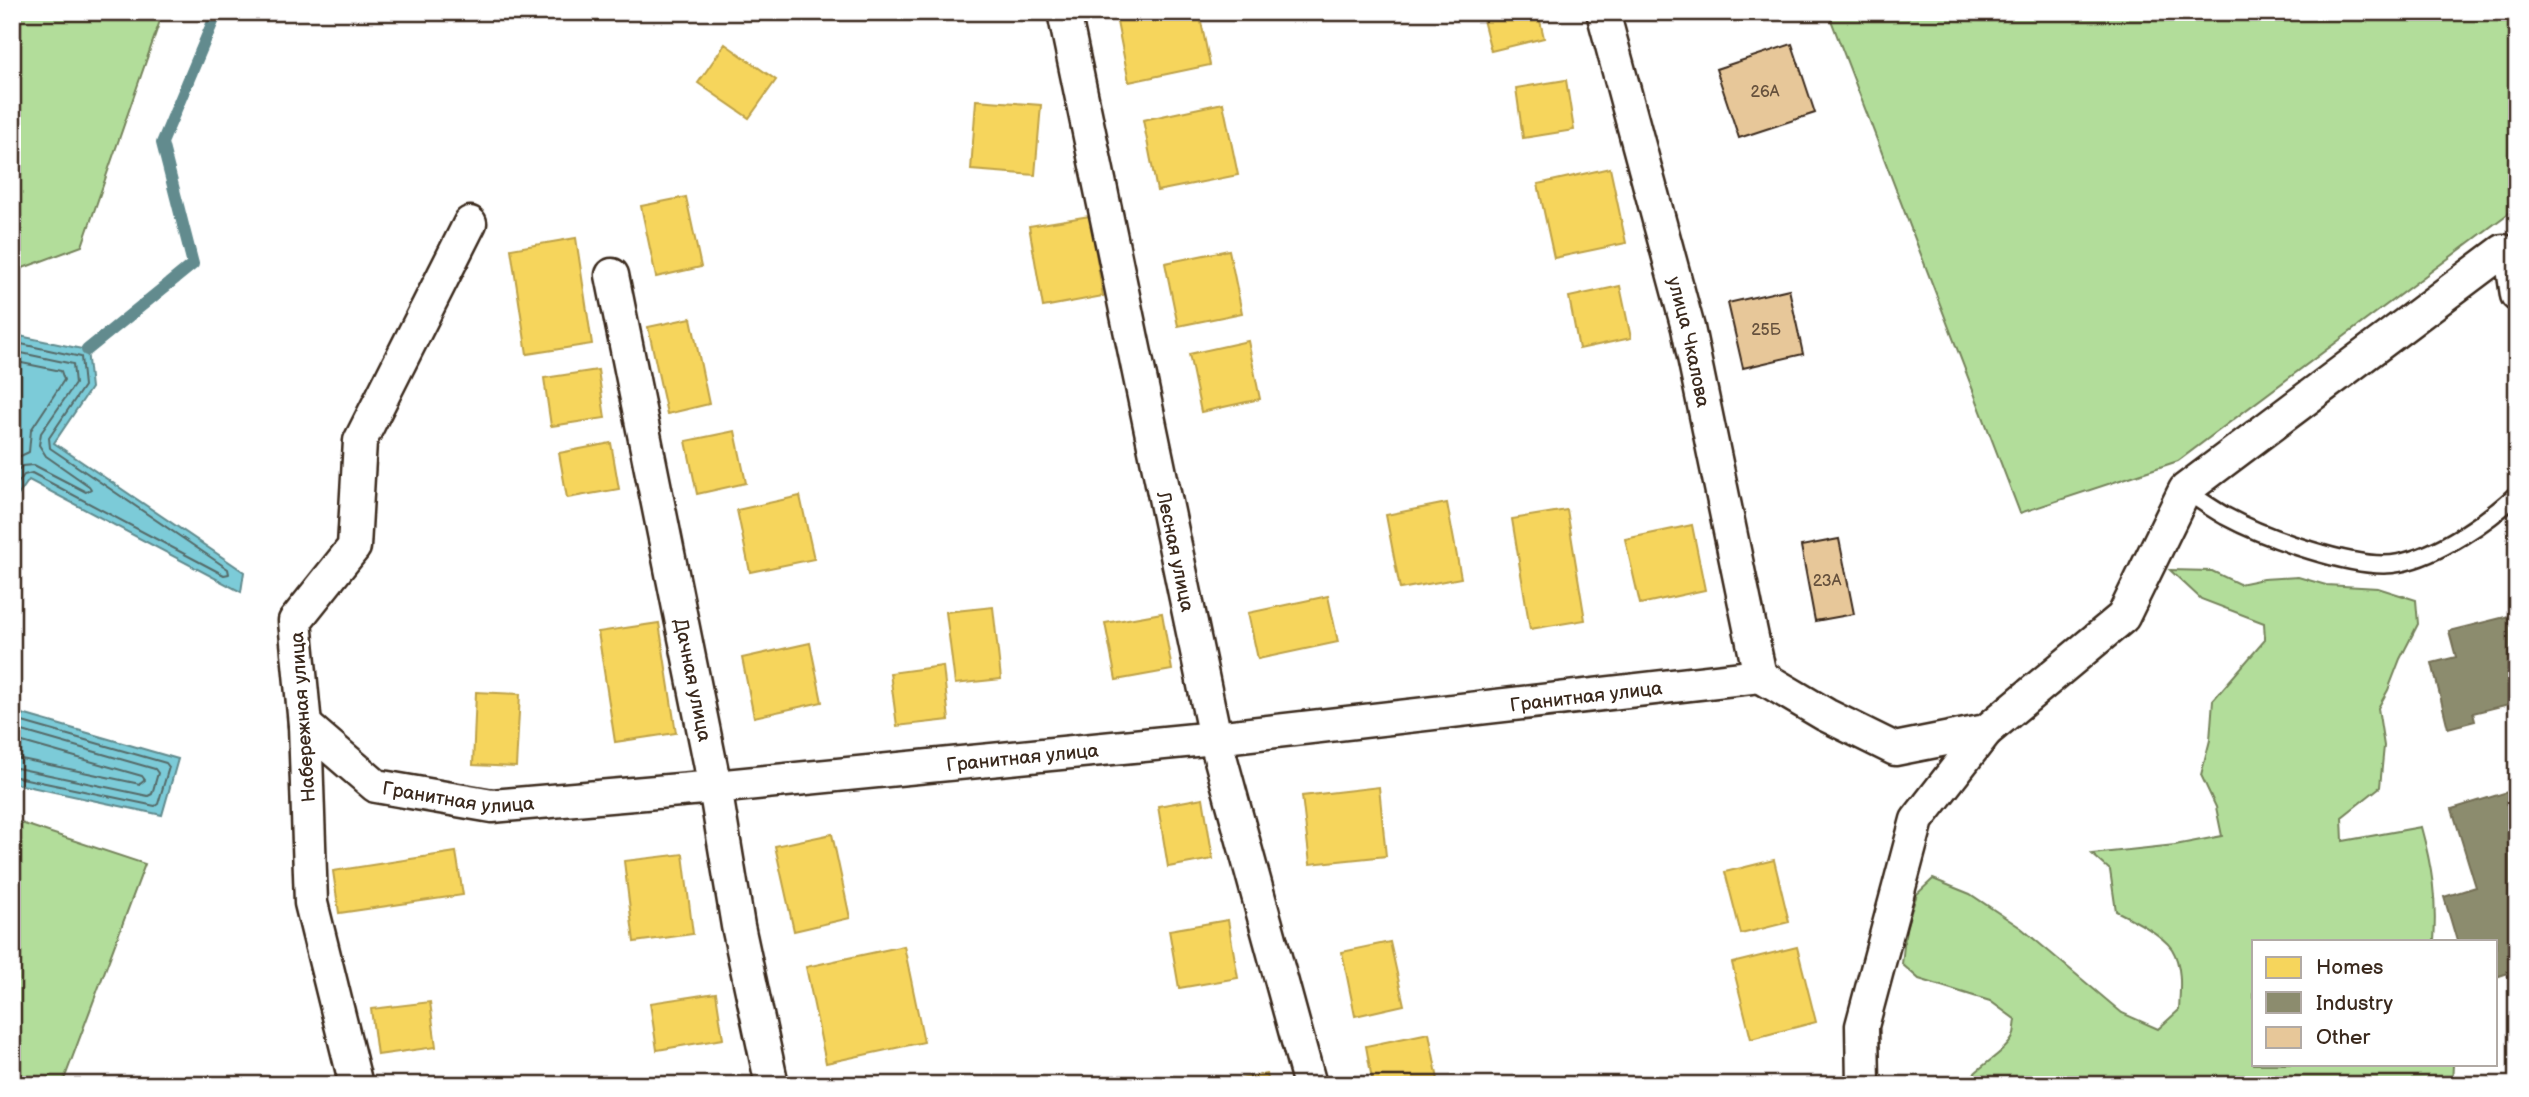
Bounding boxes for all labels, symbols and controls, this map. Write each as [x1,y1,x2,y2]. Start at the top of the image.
house number: 26А [1751,83,1780,102]
street label: улица Чкалова [1662,274,1714,409]
house number: 25Б [1751,321,1782,340]
street label: Лесная улица [1151,489,1198,614]
house number: 23А [1813,572,1842,591]
street label: Дачная улица [668,617,716,744]
street label: Набережная улица [286,631,321,803]
street label: Гранитная улица [1509,677,1664,717]
street label: Гранитная улица [945,739,1100,777]
street label: Гранитная улица [381,777,535,819]
legend [2252,940,2498,1066]
text: Homes [2316,955,2384,980]
text: Industry [2316,991,2394,1016]
text: Other [2316,1025,2371,1050]

